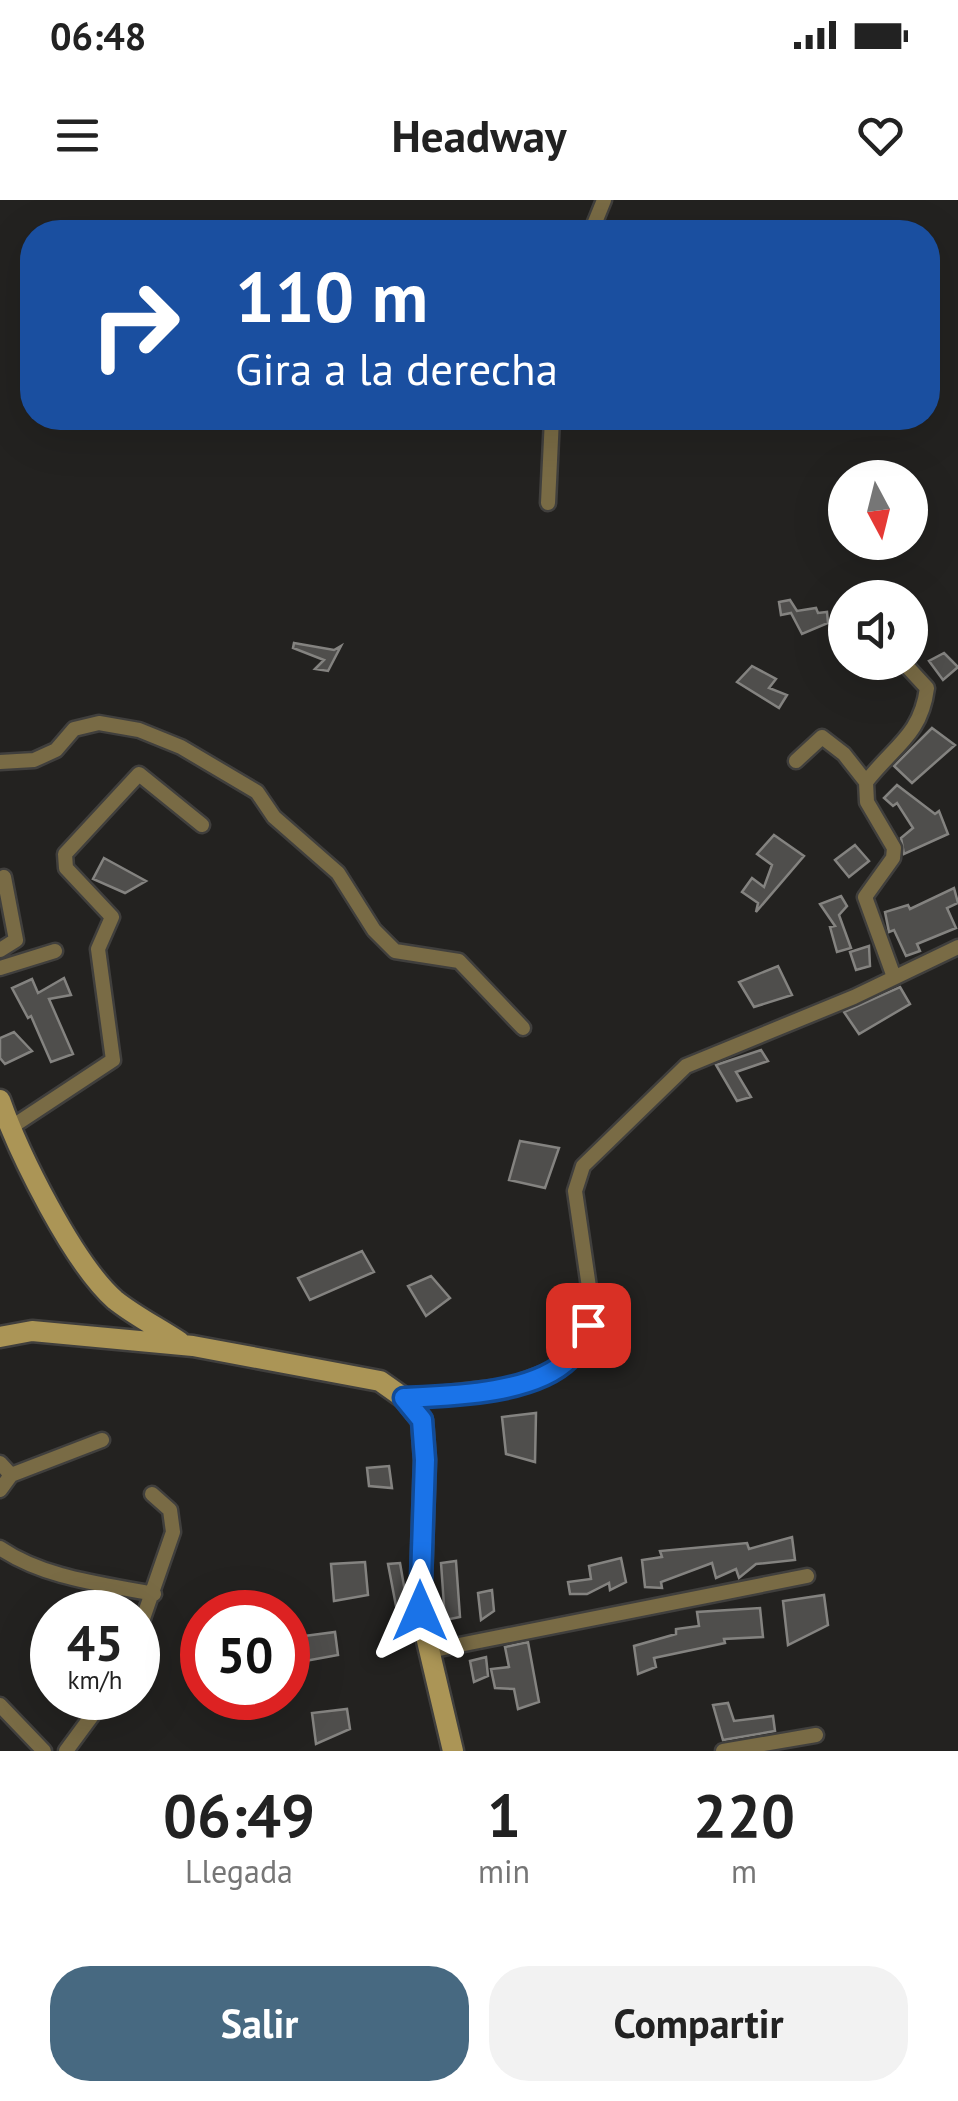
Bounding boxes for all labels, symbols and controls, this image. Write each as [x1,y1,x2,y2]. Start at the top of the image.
text: 06:48 [50,11,146,60]
text: Headway [391,106,567,164]
icon: menu [50,108,105,163]
icon: heart [853,108,908,163]
text: 110 m [235,251,428,341]
icon: right [70,260,200,390]
text: Gira a la derecha [235,339,558,397]
north arrow [828,460,928,560]
map controls [828,460,928,680]
button: sound [828,580,928,680]
pin [546,1283,631,1368]
icon: arrive [561,1298,616,1353]
position arrow [368,1559,472,1663]
speed limit sign: 50 [180,1590,310,1720]
text: 45 [67,1610,123,1675]
text: km/h [68,1664,122,1696]
text: 06:49 [163,1776,315,1854]
text: 1 [487,1776,521,1854]
text: 220 [693,1776,795,1854]
text: Llegada [185,1850,293,1892]
text: min [478,1850,530,1892]
text: m [731,1850,757,1892]
button: Salir [50,1966,469,2081]
button: Compartir [489,1966,908,2081]

